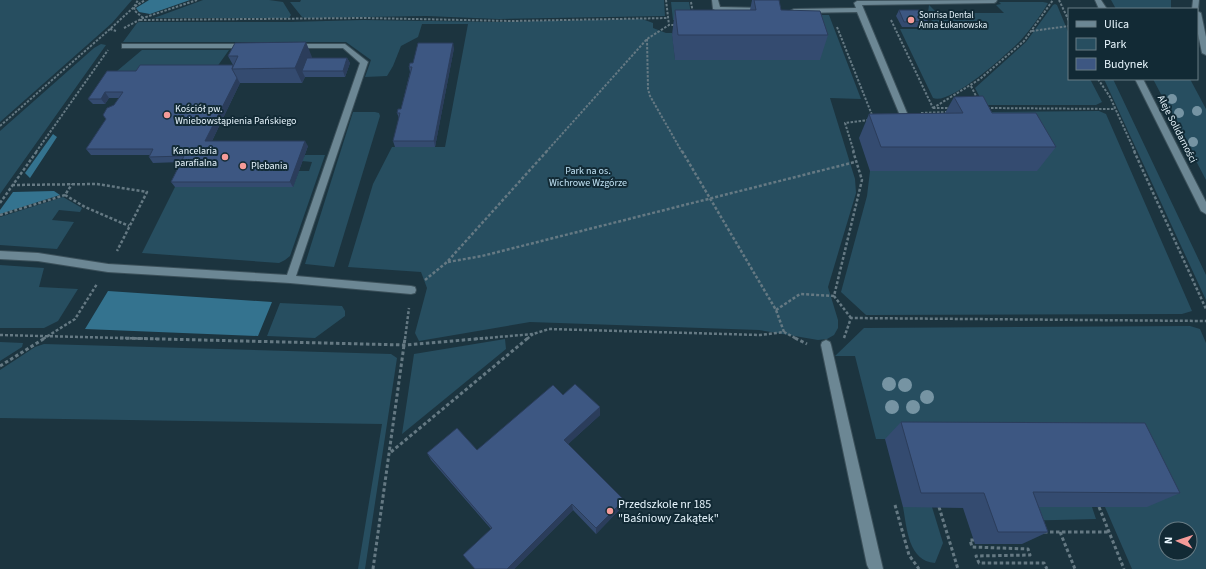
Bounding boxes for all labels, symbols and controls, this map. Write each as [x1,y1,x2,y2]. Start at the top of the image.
legend [1068,8,1198,80]
place label: Sonrisa Dental Anna Łukanowska [919,9,987,32]
marker: Sonrisa Dental Anna Łukanowska [906,15,916,25]
text: Ulica [1104,16,1129,33]
text: Park [1104,36,1126,53]
text: Budynek [1104,56,1148,73]
street label: Aleje Solidarności [1154,93,1200,165]
place label: Kościół pw. Wniebowstąpienia Pańskiego [175,102,297,128]
marker: Kościół pw. Wniebowstąpienia Pańskiego [162,110,172,120]
place label: Kancelaria parafialna [173,144,217,170]
marker: Kancelaria parafialna [220,152,230,162]
place label: Plebania [251,159,288,173]
marker: Plebania [238,161,248,171]
park label: Park na os. Wichrowe Wzgórze [549,164,627,190]
place label: Przedszkole nr 185 "Baśniowy Zakątek" [618,496,719,527]
marker: Przedszkole nr 185 "Baśniowy Zakątek" [605,506,615,516]
north arrow [1158,521,1198,561]
text: N [1161,536,1176,545]

